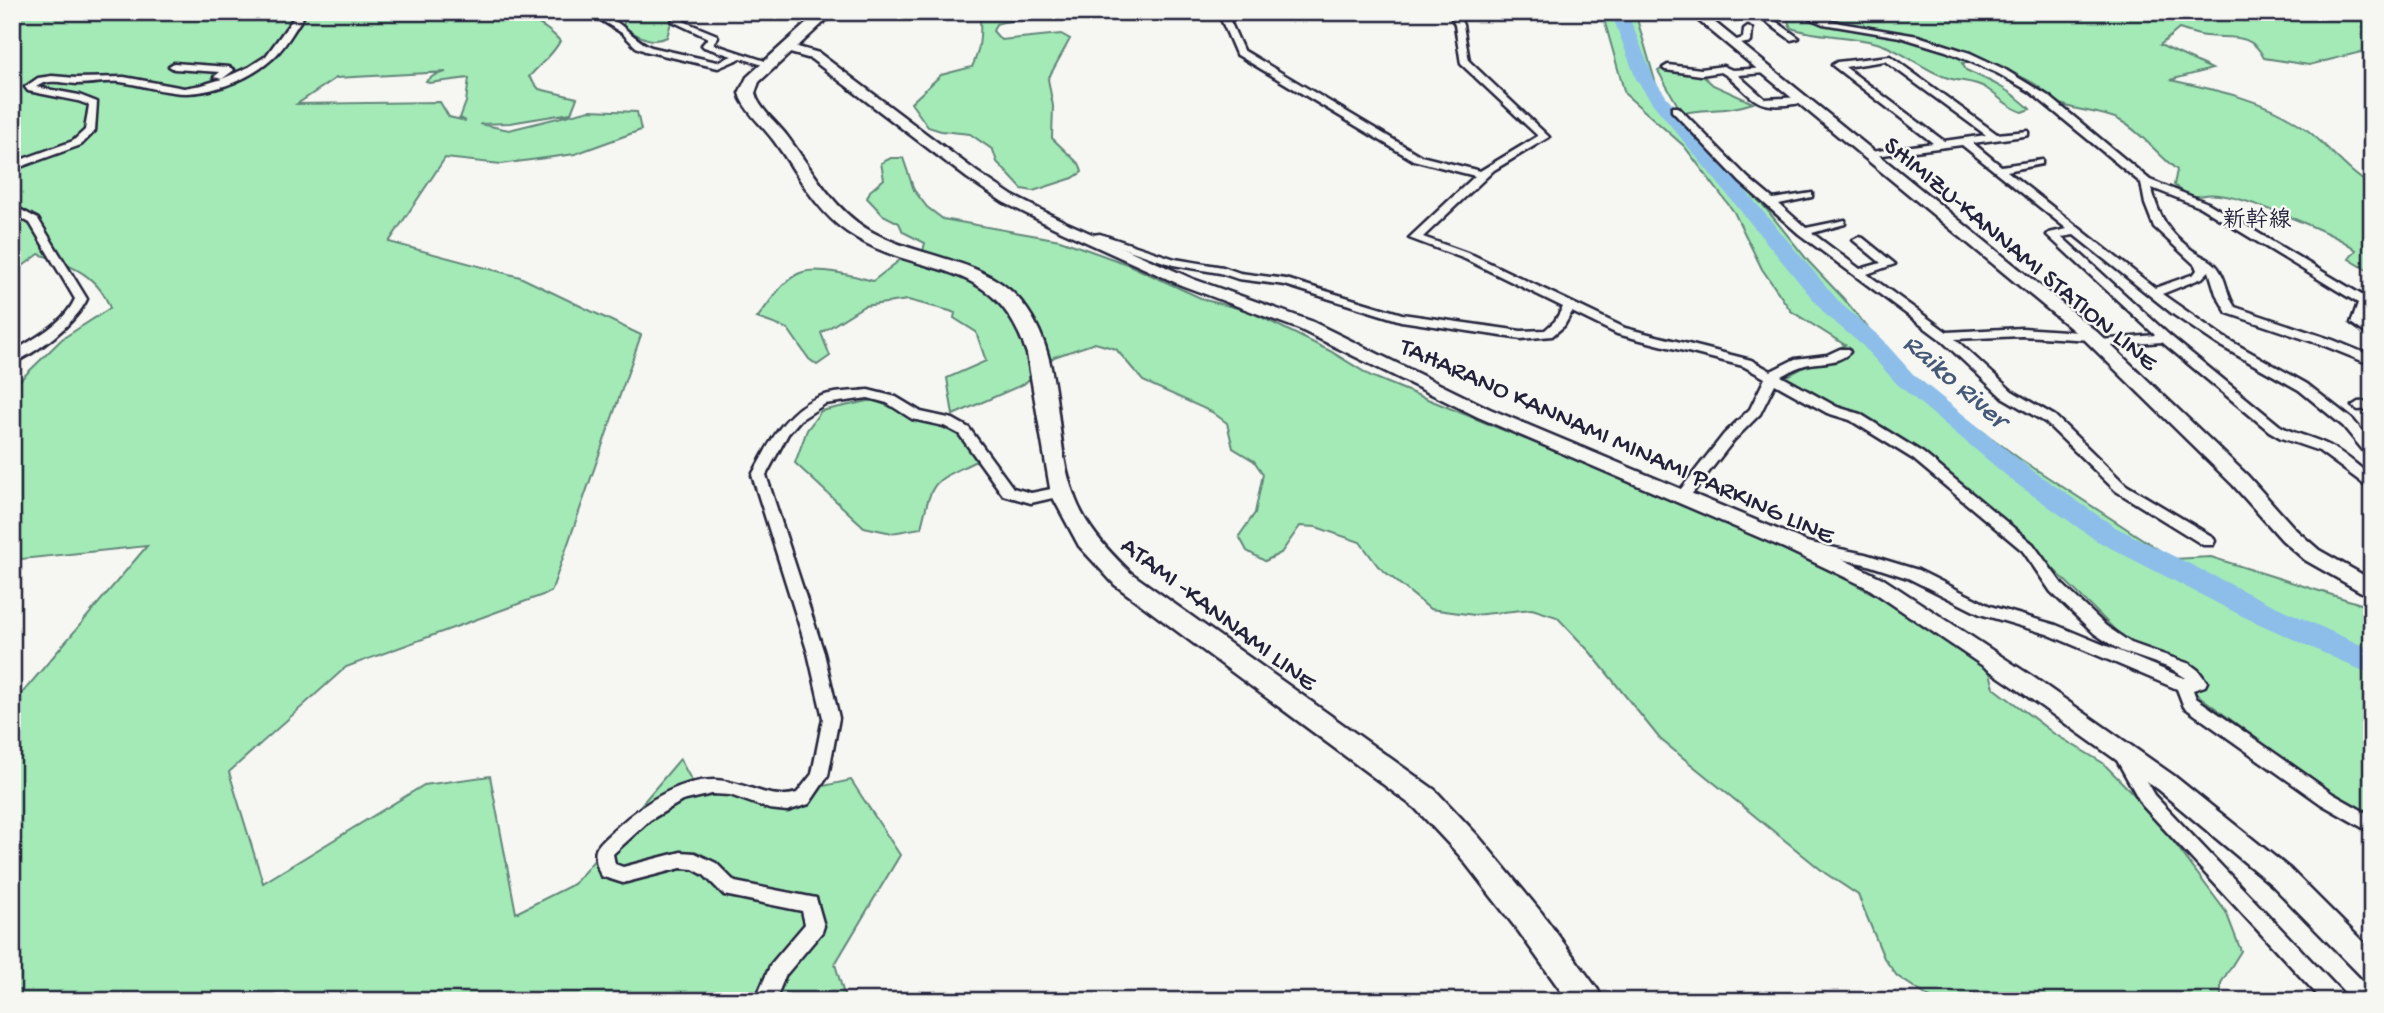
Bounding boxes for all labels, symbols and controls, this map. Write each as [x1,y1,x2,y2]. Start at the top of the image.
street label: SHIMIZU-KANNAMI STATION LINE [1876,132,2163,380]
district label: 新幹線 [2223,207,2292,235]
water label: Raiko River [1895,328,2017,440]
street label: TAHARANO KANNAMI MINAMI PARKING LINE [1392,332,1839,554]
street label: ATAMI -KANNAMI LINE [1113,532,1322,700]

